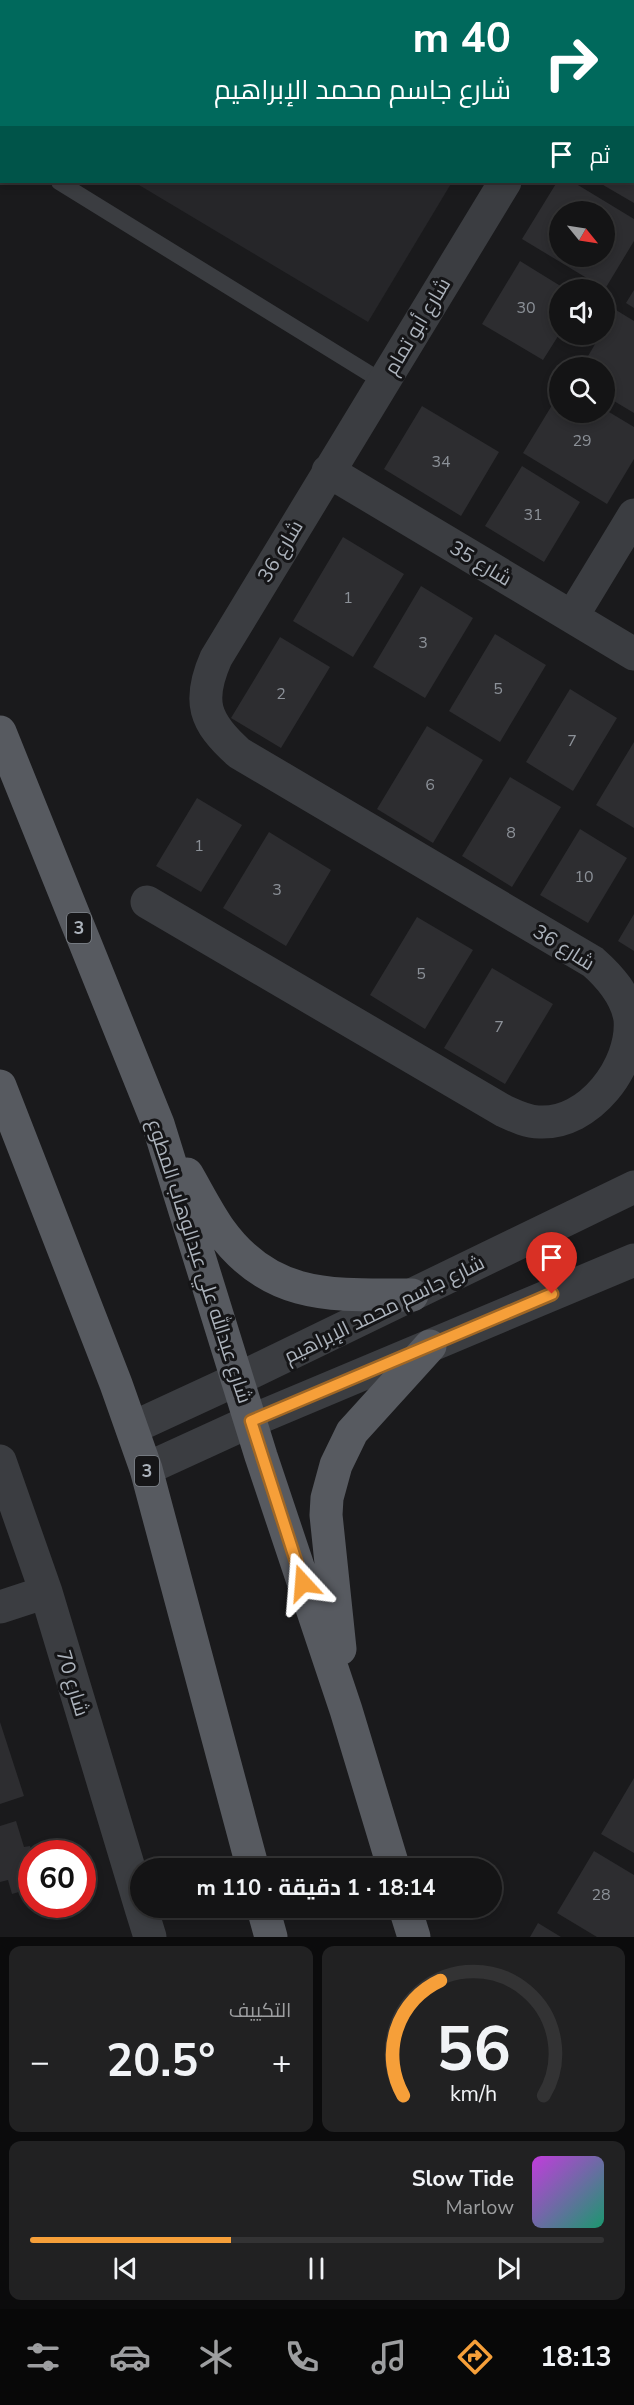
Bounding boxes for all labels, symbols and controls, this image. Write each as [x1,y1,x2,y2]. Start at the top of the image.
text: 40 m [412,10,511,67]
icon: right [532,24,610,102]
text: شارع جاسم محمد الإبراهيم [214,72,511,109]
icon: arrive [545,138,578,171]
text: ثم [590,141,610,171]
north arrow [549,201,615,267]
map controls [549,201,615,423]
street label: شارع أبو تمام [378,273,457,380]
button: sound [549,279,615,345]
house number: 30 [516,297,536,319]
button: search [549,357,615,423]
house number: 29 [572,430,592,452]
house number: 34 [431,451,451,473]
house number: 31 [523,504,543,526]
street label: شارع 36 [251,515,309,587]
street label: شارع 35 [445,534,517,592]
house number: 1 [343,587,353,609]
house number: 3 [418,632,428,654]
house number: 5 [493,678,503,700]
house number: 2 [276,683,286,705]
house number: 7 [567,730,577,752]
house number: 6 [425,774,435,796]
house number: 8 [506,822,516,844]
house number: 1 [194,835,204,857]
house number: 10 [574,866,594,888]
house number: 3 [272,879,282,901]
road number: 3 [67,913,91,943]
street label: شارع 36 [528,918,600,977]
house number: 5 [416,963,426,985]
house number: 7 [494,1016,504,1038]
street label: شارع عبدالله علي عبدالوهاب المطوع [139,1116,258,1407]
pin [526,1232,577,1294]
icon: arrive [535,1241,568,1274]
street label: شارع جاسم محمد الإبراهيم [279,1249,489,1370]
road number: 3 [135,1456,159,1486]
position arrow [271,1551,335,1615]
street label: شارع 70 [50,1647,95,1720]
speed limit sign: 60 [18,1840,96,1918]
text: 18:14 · 1 دقيقة · 110 m [196,1873,436,1903]
house number: 28 [591,1884,611,1906]
text: التكييف [229,1997,292,2024]
text: 56 [436,2007,511,2092]
text: 20.5° [106,2031,215,2092]
text: − [30,2040,50,2085]
text: + [272,2040,292,2085]
text: km/h [450,2079,497,2109]
text: Slow Tide [412,2164,514,2194]
text: Marlow [446,2194,514,2221]
icon: previous [109,2252,142,2285]
icon: pause [300,2252,333,2285]
icon: next [492,2252,525,2285]
icon: filters [22,2336,64,2378]
icon: car [109,2336,151,2378]
icon: climate [195,2336,237,2378]
icon: phone [281,2336,323,2378]
icon: music [368,2336,410,2378]
icon: directions [454,2336,496,2378]
text: 18:13 [540,2339,612,2376]

